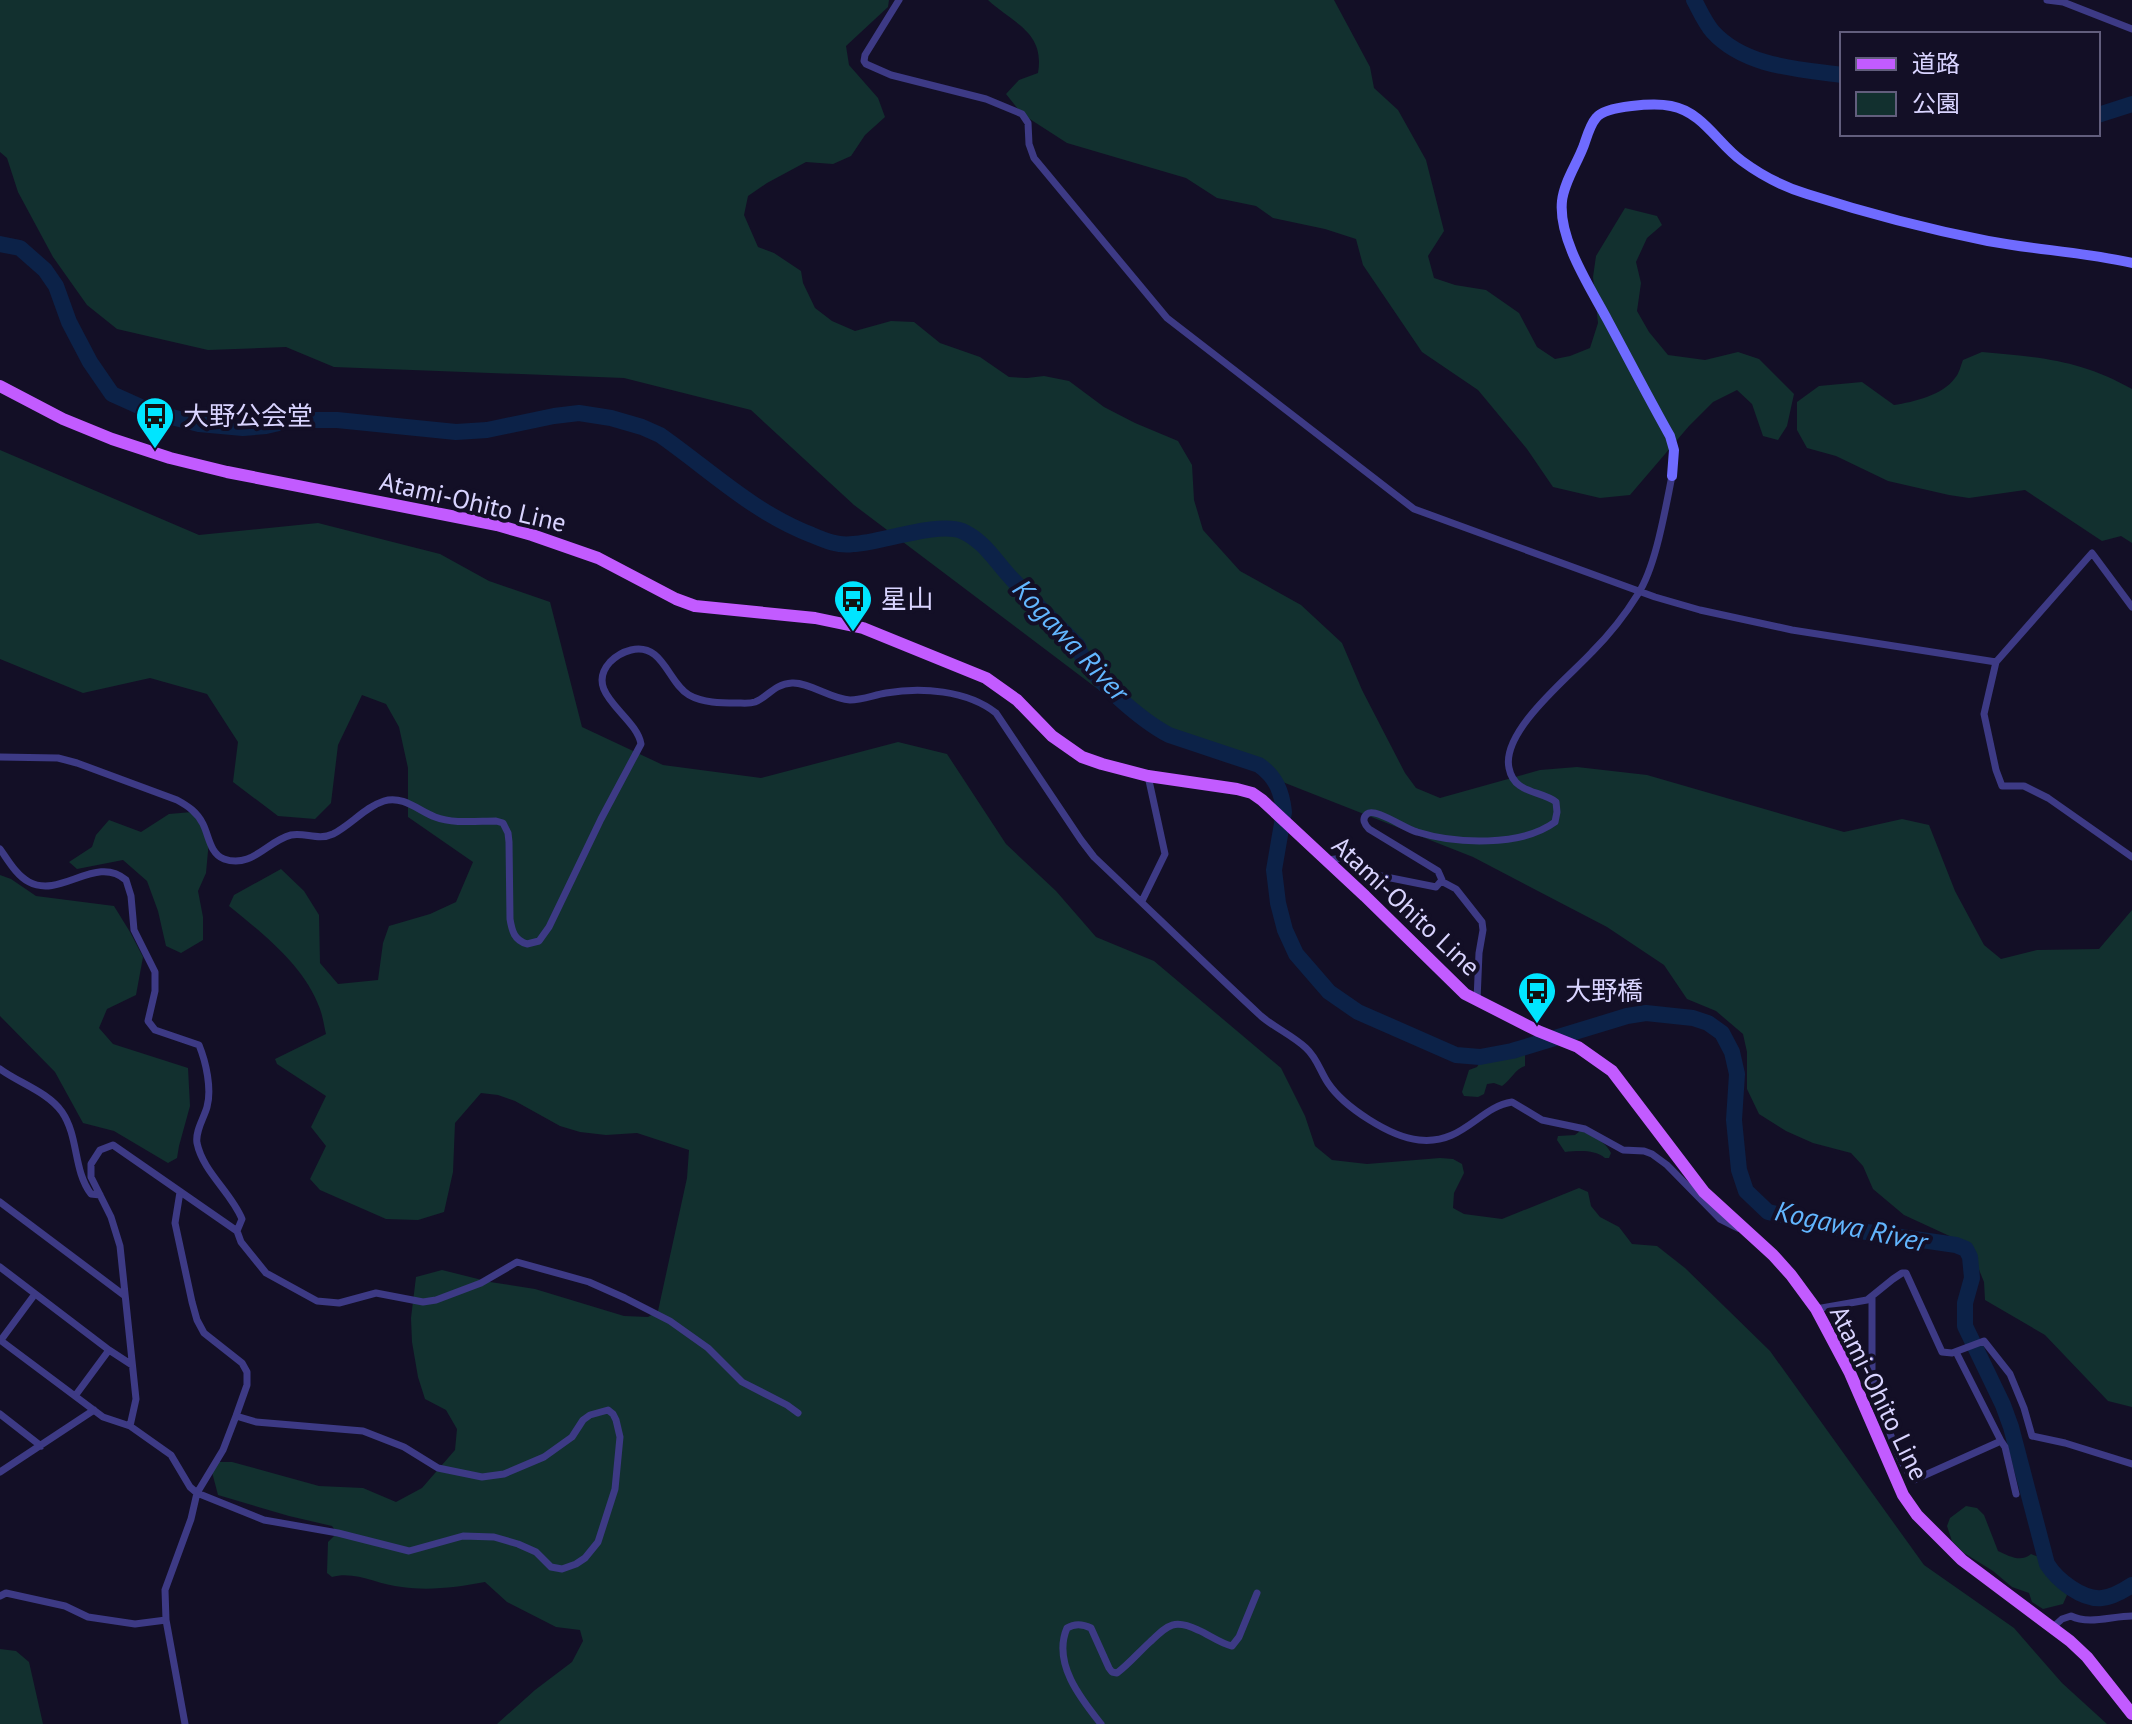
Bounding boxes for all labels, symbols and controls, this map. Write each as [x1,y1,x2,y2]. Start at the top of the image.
legend [1840,32,2100,136]
text: 道路 [1912,48,1960,79]
text: 公園 [1912,88,1960,119]
bus stop icon: 大野公会堂 [134,395,176,450]
place label: 大野公会堂 [183,399,313,432]
street label: Atami-Ohito Line [377,464,569,539]
water label: Kogawa River [1005,571,1139,710]
bus stop icon: 星山 [832,578,874,633]
place label: 星山 [881,582,933,615]
street label: Atami-Ohito Line [1326,829,1487,983]
bus stop icon: 大野橋 [1516,970,1558,1025]
place label: 大野橋 [1565,974,1643,1007]
water label: Kogawa River [1772,1191,1932,1260]
street label: Atami-Ohito Line [1823,1300,1936,1485]

